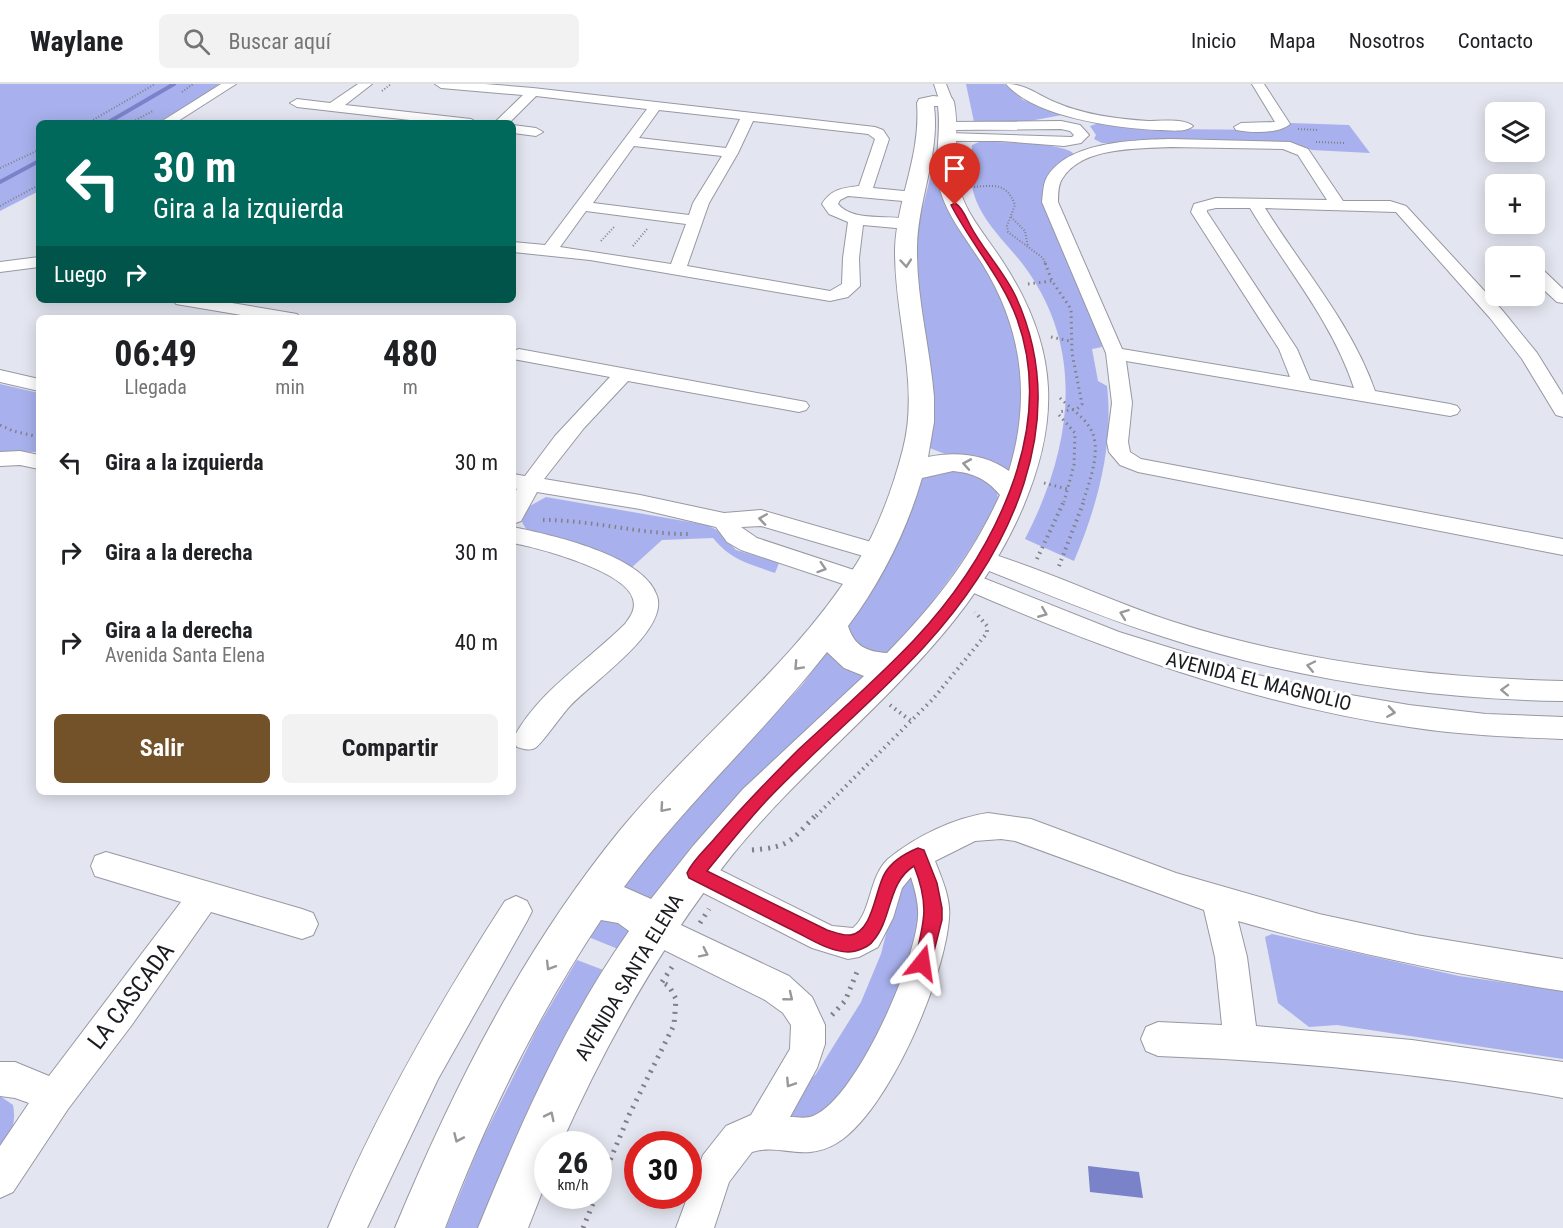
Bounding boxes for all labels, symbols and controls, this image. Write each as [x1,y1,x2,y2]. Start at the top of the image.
search box [159,14,579,68]
text: Waylane [30,25,123,58]
icon: search [180,25,213,58]
text: Buscar aquí [228,29,331,54]
text: Inicio [1191,29,1236,53]
text: Mapa [1269,29,1316,53]
text: Nosotros [1349,29,1425,53]
text: Contacto [1458,29,1533,53]
map controls [1485,102,1545,306]
button: layers [1485,102,1545,162]
text: 30 m [153,143,236,192]
pin [929,143,980,205]
icon: left [54,144,132,222]
icon: arrive [938,152,971,185]
button: + [1485,174,1545,234]
text: Gira a la izquierda [153,193,344,225]
button: − [1485,246,1545,306]
icon: right [119,258,152,291]
one-way arrow [899,259,912,268]
text: Luego [54,262,107,287]
text: 06:49 [114,333,197,375]
text: 2 [281,333,299,375]
text: 480 [383,333,438,375]
text: Llegada [124,375,187,399]
text: min [275,375,305,399]
text: m [403,375,418,399]
icon: left [54,446,87,479]
text: Gira a la izquierda [105,450,264,475]
text: 30 m [455,450,498,475]
one-way arrow [962,458,972,470]
one-way arrow [758,514,767,526]
icon: right [54,536,87,569]
text: Gira a la derecha [105,540,253,565]
text: 30 m [455,540,498,565]
one-way arrow [816,561,827,574]
one-way arrow [1036,606,1047,618]
one-way arrow [1119,608,1129,621]
text: Gira a la derecha [105,618,253,643]
icon: right [54,626,87,659]
text: 40 m [455,630,498,655]
text: Avenida Santa Elena [105,643,265,667]
street label: AVENIDA EL MAGNOLIO [1164,646,1354,716]
one-way arrow [794,660,805,670]
one-way arrow [1307,660,1317,673]
one-way arrow [1500,683,1509,696]
one-way arrow [1386,705,1396,717]
button: Salir [54,714,270,783]
button: Compartir [282,714,498,783]
one-way arrow [660,801,671,812]
street label: AVENIDA SANTA ELENA [570,889,688,1065]
position arrow [890,931,954,995]
street label: LA CASCADA [82,937,180,1055]
one-way arrow [698,945,709,957]
one-way arrow [546,960,558,970]
one-way arrow [782,990,793,1001]
one-way arrow [786,1077,798,1087]
one-way arrow [543,1112,555,1123]
one-way arrow [454,1131,466,1142]
speed limit sign: 30 [624,1131,702,1209]
text: 26 [558,1145,588,1180]
text: km/h [558,1176,588,1194]

